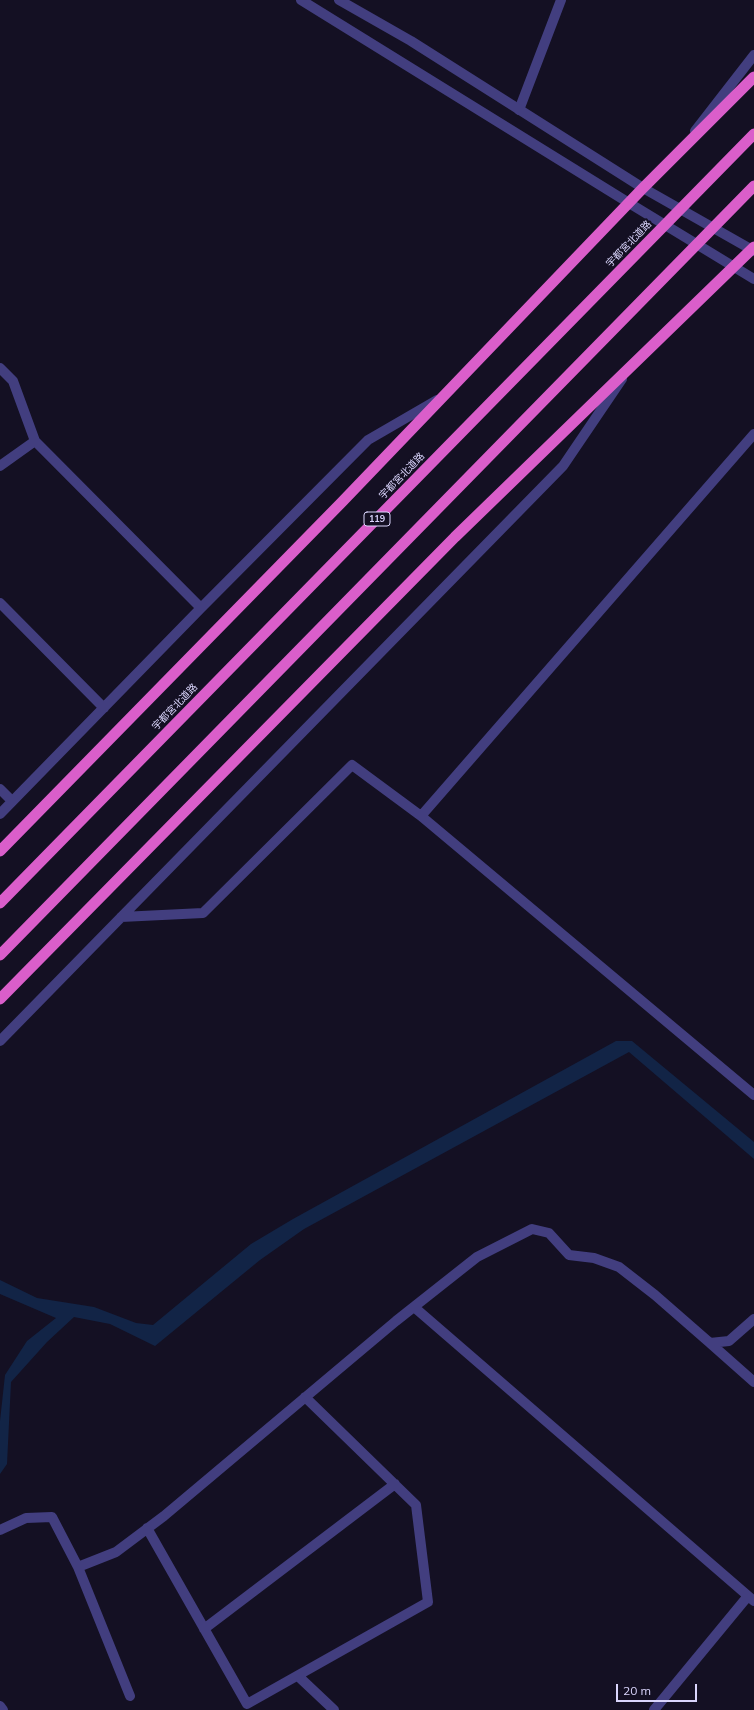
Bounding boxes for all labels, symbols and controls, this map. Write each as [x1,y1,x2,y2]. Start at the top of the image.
street label: 宇都宮北道路 [604,218,654,270]
street label: 宇都宮北道路 [377,450,427,502]
road number: 119 [364,512,390,526]
street label: 宇都宮北道路 [150,681,200,733]
scale bar [618,1676,699,1702]
text: 20 m [623,1683,651,1698]

